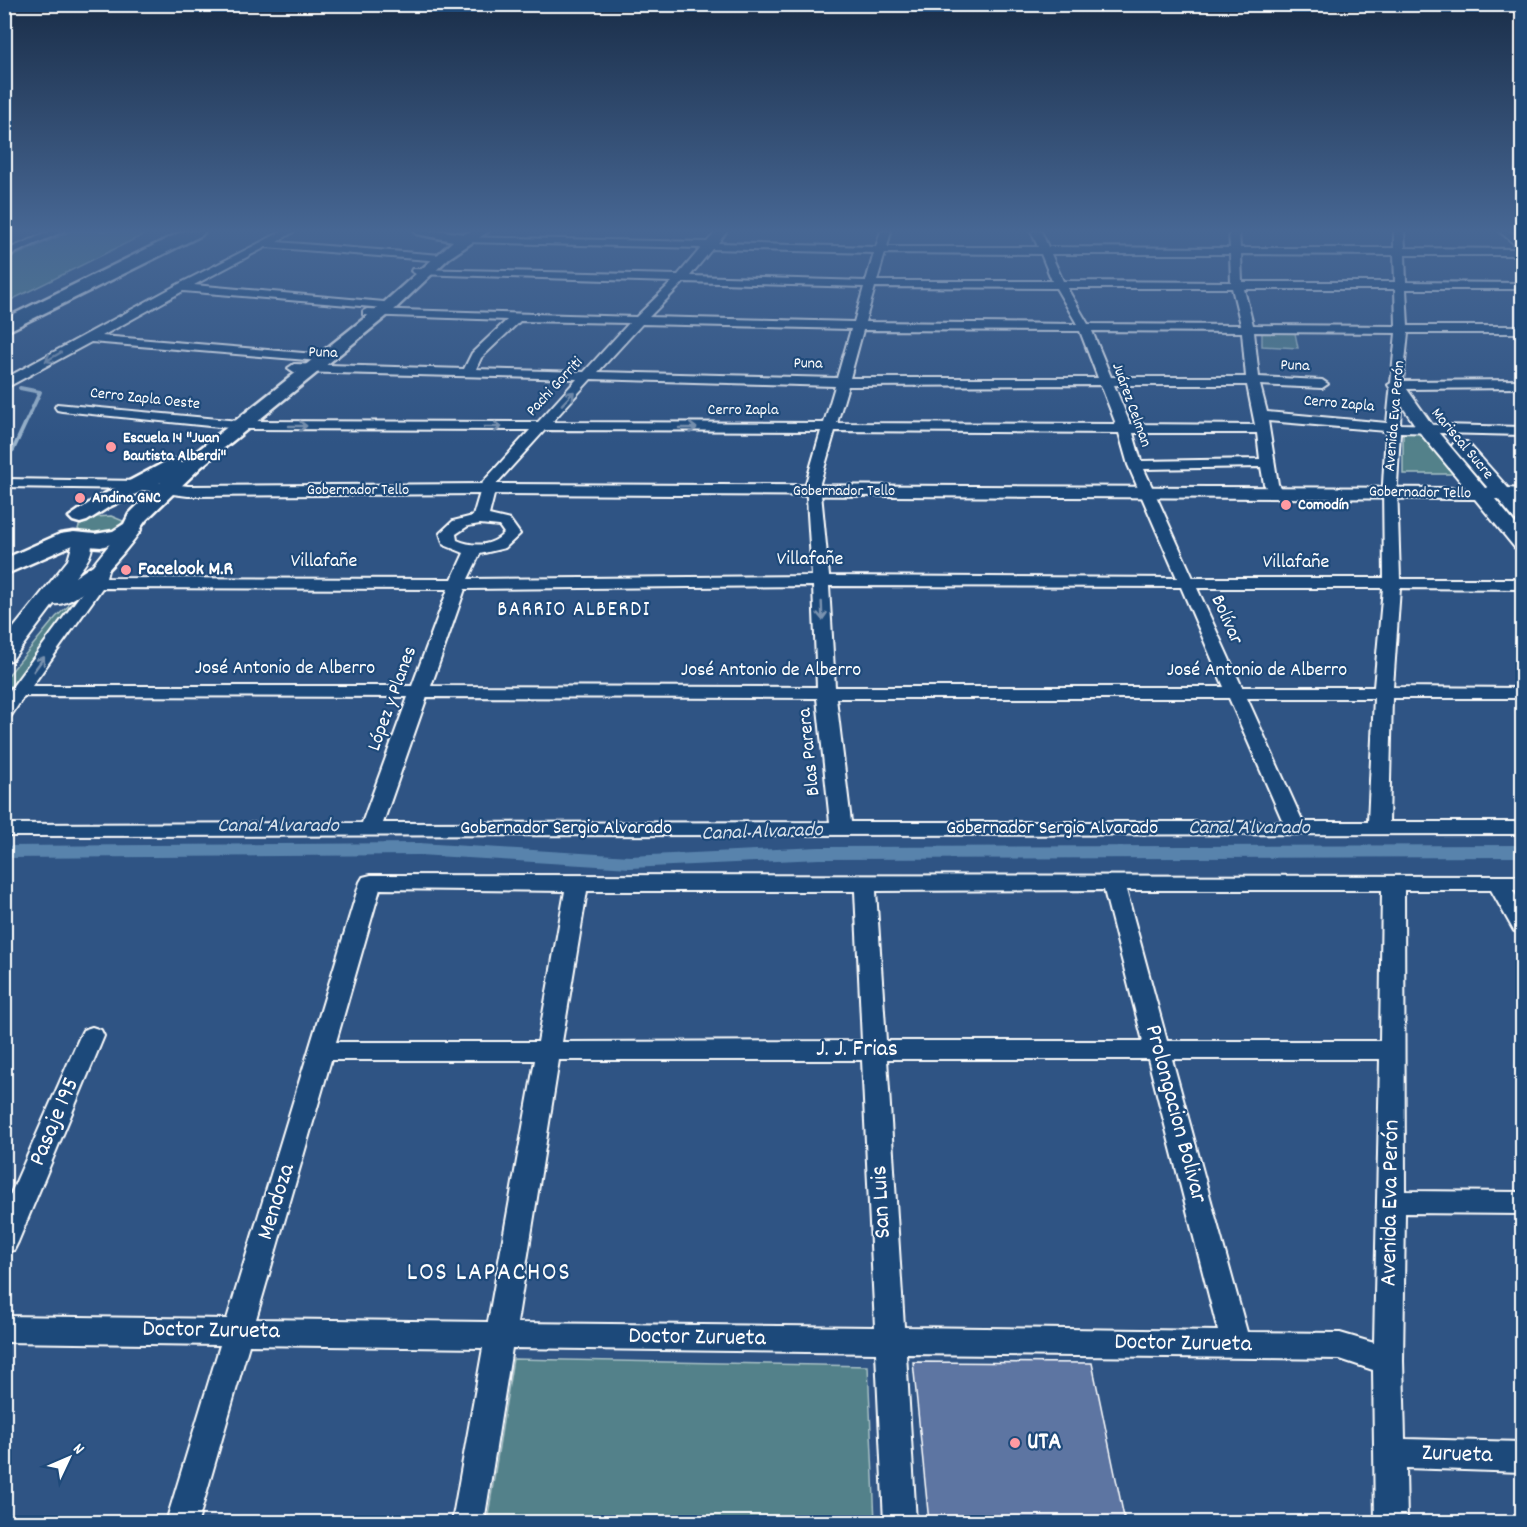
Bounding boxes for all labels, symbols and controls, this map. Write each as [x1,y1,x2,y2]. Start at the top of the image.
street label: Puna [308,341,338,365]
one-way arrow [45,351,62,363]
street label: Pachi Gorriti [521,352,589,422]
street label: Puna [793,352,823,376]
street label: Puna [1280,354,1310,378]
street label: Juárez Celman [1105,360,1157,450]
street label: Avenida Eva Perón [1379,360,1411,472]
street label: Cerro Zapla Oeste [89,382,201,416]
street label: Cerro Zapla [1303,389,1376,419]
one-way arrow [561,391,575,406]
street label: Cerro Zapla [708,399,779,422]
street label: Mariscal Sucre [1425,403,1499,485]
one-way arrow [287,420,307,431]
one-way arrow [482,421,502,433]
one-way arrow [677,422,697,434]
place label: Escuela 14 "Juan Bautista Alberdi" [123,427,227,468]
marker: Escuela 14 "Juan Bautista Alberdi" [104,440,118,454]
street label: Gobernador Tello [307,479,409,502]
street label: Gobernador Tello [793,480,895,503]
street label: Gobernador Tello [1369,481,1471,505]
place label: Andina GNC [92,487,161,510]
marker: Andina GNC [73,491,87,505]
place label: Comodín [1298,494,1349,517]
marker: Comodín [1279,498,1293,512]
street label: Villafañe [777,546,844,574]
street label: Villafañe [291,548,358,576]
street label: Villafañe [1263,549,1330,577]
place label: Facelook M.R [138,556,234,584]
marker: Facelook M.R [119,563,133,577]
street label: Bolívar [1203,591,1250,650]
district label: BARRIO ALBERDI [497,596,651,626]
one-way arrow [817,601,828,621]
street label: López y Planes [361,643,425,755]
street label: José Antonio de Alberro [195,655,375,683]
one-way arrow [33,657,45,673]
street label: José Antonio de Alberro [681,657,861,685]
street label: José Antonio de Alberro [1167,657,1347,685]
street label: Blas Parera [791,706,829,797]
water label: Canal Alvarado [217,812,340,842]
water label: Canal Alvarado [1188,814,1311,844]
street label: Gobernador Sergio Alvarado [460,815,672,843]
street label: Gobernador Sergio Alvarado [946,815,1158,843]
water label: Canal Alvarado [701,816,825,850]
street label: Prolongacion Bolivar [1135,1021,1215,1207]
street label: J. J. Frias [816,1033,898,1067]
street label: Pasaje 195 [21,1072,89,1172]
street label: Avenida Eva Perón [1373,1119,1409,1287]
street label: Mendoza [249,1159,305,1244]
street label: San Luis [863,1165,901,1239]
district label: LOS LAPACHOS [407,1255,571,1292]
street label: Doctor Zurueta [142,1313,281,1349]
street label: Doctor Zurueta [628,1320,767,1356]
street label: Doctor Zurueta [1114,1326,1253,1362]
place label: UTA [1027,1426,1061,1460]
north arrow [39,1428,99,1488]
marker: UTA [1008,1436,1022,1450]
street label: Zurueta [1421,1437,1494,1473]
text: N [67,1438,89,1460]

